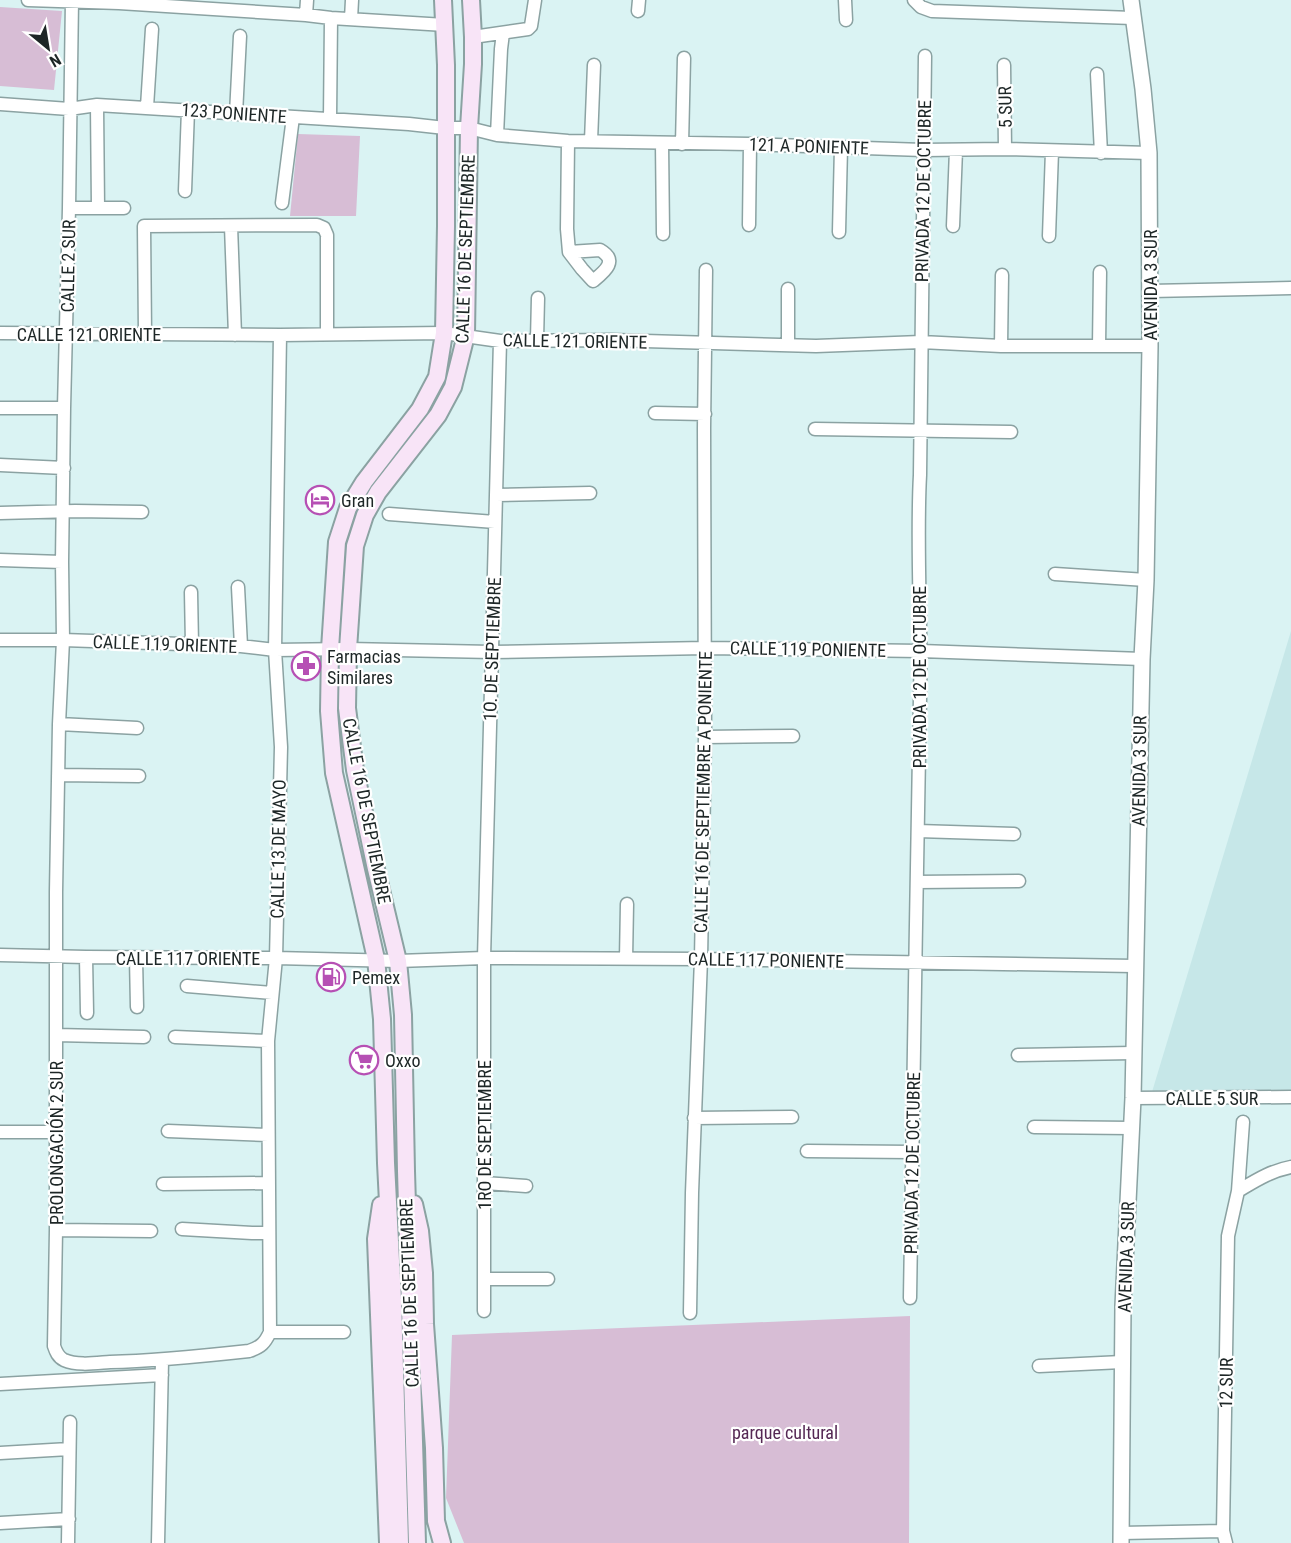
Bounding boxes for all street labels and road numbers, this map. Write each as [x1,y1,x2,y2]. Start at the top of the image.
street label: 5 SUR [994,85,1016,128]
street label: 123 PONIENTE [181,99,287,127]
street label: PRIVADA 12 DE OCTUBRE [911,100,935,282]
street label: 121 A PONIENTE [749,133,869,159]
street label: CALLE 16 DE SEPTIEMBRE [451,154,479,344]
street label: CALLE 2 SUR [57,219,79,313]
street label: AVENIDA 3 SUR [1140,229,1161,340]
street label: CALLE 121 ORIENTE [17,324,161,345]
street label: CALLE 121 ORIENTE [503,329,648,353]
street label: 1O. DE SEPTIEMBRE [479,577,505,721]
street label: PRIVADA 12 DE OCTUBRE [909,586,930,768]
street label: CALLE 119 ORIENTE [92,631,238,657]
street label: CALLE 119 PONIENTE [730,637,886,661]
street label: CALLE 16 DE SEPTIEMBRE A PONIENTE [690,651,716,933]
street label: AVENIDA 3 SUR [1128,715,1150,827]
street label: CALLE 16 DE SEPTIEMBRE [339,716,395,906]
street label: CALLE 13 DE MAYO [266,779,290,919]
street label: CALLE 117 ORIENTE [116,948,260,969]
street label: CALLE 117 PONIENTE [688,948,844,972]
street label: 1RO DE SEPTIEMBRE [474,1060,495,1210]
street label: PROLONGACIÓN 2 SUR [46,1061,67,1225]
street label: PRIVADA 12 DE OCTUBRE [900,1072,924,1254]
street label: CALLE 5 SUR [1166,1088,1259,1109]
street label: CALLE 16 DE SEPTIEMBRE [395,1198,423,1388]
street label: AVENIDA 3 SUR [1114,1201,1138,1313]
street label: 12 SUR [1215,1357,1237,1409]

